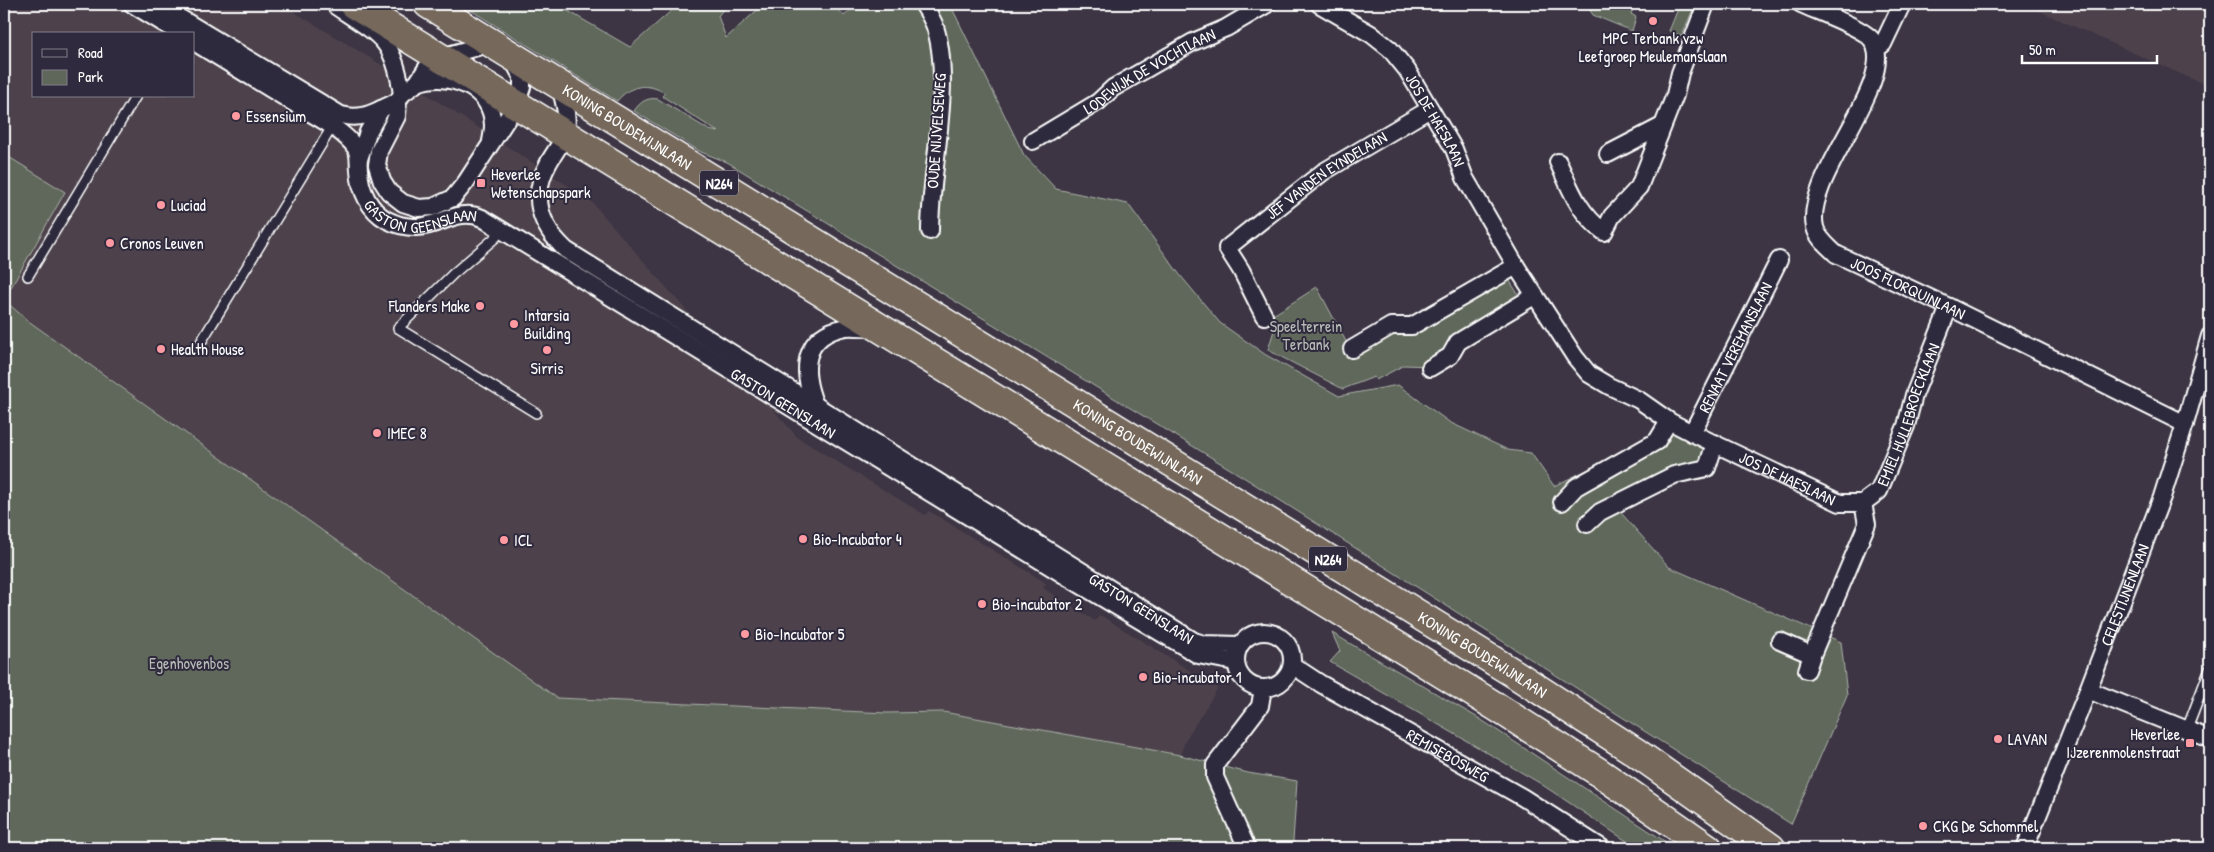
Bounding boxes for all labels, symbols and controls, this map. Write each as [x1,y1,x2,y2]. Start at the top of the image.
marker: MPC Terbank vzw Leefgroep Meulemanslaan [1647,15,1659,27]
street label: LODEWIJK DE VOCHTLAAN [1079,23,1219,119]
place label: MPC Terbank vzw Leefgroep Meulemanslaan [1579,27,1727,67]
legend [32,32,195,98]
scale bar [2022,32,2156,64]
text: 50 m [2029,39,2056,60]
text: Road [78,42,103,63]
text: Park [78,66,103,87]
street label: JOS DE HAESLAAN [1400,69,1471,170]
street label: OUDE NIJVELSEWEG [921,72,951,189]
street label: KONING BOUDEWIJNLAAN [558,79,696,175]
place label: Essensium [246,105,306,127]
marker: Essensium [230,110,242,122]
street label: JEF VANDEN EYNDELAAN [1261,126,1391,224]
place label: Heverlee Wetenschapspark [491,163,591,203]
road number: N264 [700,170,738,196]
marker: Heverlee Wetenschapspark [475,177,487,189]
place label: Luciad [171,194,206,216]
street label: GASTON GEENSLAAN [359,195,478,238]
marker: Luciad [155,199,167,211]
place label: Cronos Leuven [120,232,204,254]
marker: Cronos Leuven [104,237,116,249]
street label: JOOS FLORQUINLAAN [1847,251,1969,324]
street label: RENAAT VEREMANSLAAN [1693,278,1777,416]
place label: Flanders Make [388,295,471,317]
marker: Flanders Make [474,300,486,312]
place label: Intarsia Building [524,304,571,344]
park label: Speelterrein Terbank [1270,315,1342,355]
marker: Intarsia Building [508,318,520,330]
place label: Health House [171,338,245,360]
street label: EMIEL HULLEBROECKLAAN [1871,340,1945,489]
marker: Health House [155,343,167,355]
marker: Sirris [541,344,553,356]
place label: Sirris [531,357,564,379]
street label: GASTON GEENSLAAN [727,362,840,443]
street label: KONING BOUDEWIJNLAAN [1069,393,1207,490]
place label: IMEC 8 [387,422,427,444]
marker: IMEC 8 [371,427,383,439]
street label: JOS DE HAESLAAN [1736,446,1839,510]
place label: Bio-Incubator 4 [813,528,902,550]
place label: ICL [514,529,533,551]
marker: Bio-Incubator 4 [797,533,809,545]
marker: ICL [498,534,510,546]
street label: CELESTIJNENLAAN [2095,541,2154,649]
road number: N264 [1309,546,1347,572]
street label: GASTON GEENSLAAN [1085,567,1198,649]
place label: Bio-incubator 2 [992,593,1083,615]
marker: Bio-incubator 2 [976,598,988,610]
street label: KONING BOUDEWIJNLAAN [1414,606,1551,703]
place label: Bio-Incubator 5 [755,623,845,645]
marker: Bio-Incubator 5 [739,628,751,640]
park label: Egenhovenbos [149,652,229,674]
place label: Bio-incubator 1 [1153,666,1242,688]
marker: Bio-incubator 1 [1137,671,1149,683]
street label: REMISEBOSWEG [1403,723,1493,787]
place label: Heverlee IJzerenmolenstraat [2066,723,2181,763]
place label: LAVAN [2008,728,2047,750]
marker: LAVAN [1992,733,2004,745]
marker: Heverlee IJzerenmolenstraat [2184,737,2196,749]
place label: CKG De Schommel [1933,815,2039,837]
marker: CKG De Schommel [1917,820,1929,832]

